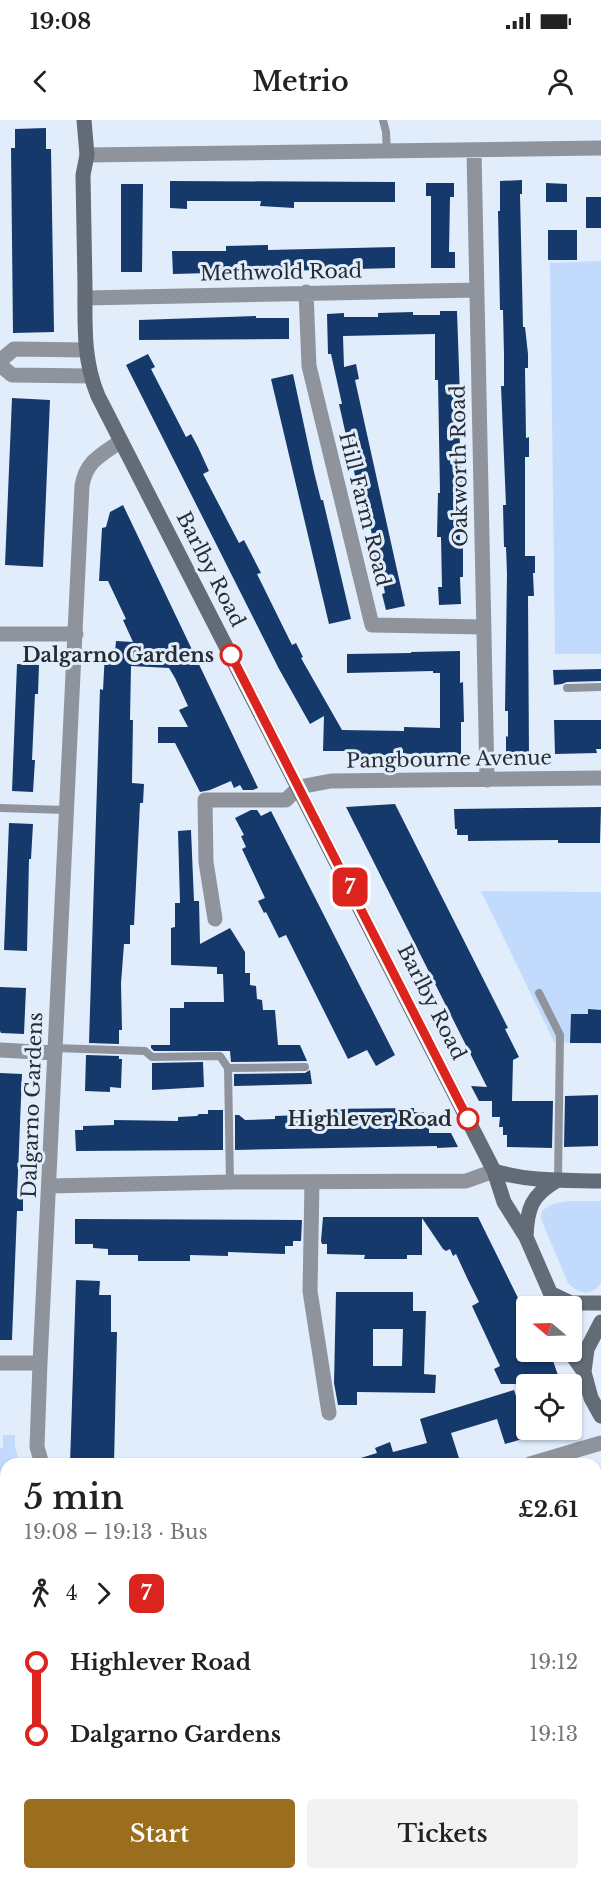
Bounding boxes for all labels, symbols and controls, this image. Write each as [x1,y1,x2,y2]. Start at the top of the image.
text: 19:08 [30,8,91,35]
icon: back [24,65,57,98]
text: Metrio [252,65,349,98]
icon: person [544,65,577,98]
street label: Methwold Road [200,259,362,285]
street label: Oakworth Road [446,385,472,547]
street label: Hill Farm Road [334,430,396,588]
street label: Barlby Road [172,507,250,631]
place label: Dalgarno Gardens [22,643,214,667]
marker: Dalgarno Gardens [220,644,242,666]
street label: Pangbourne Avenue [346,745,552,773]
line badge: 7 [330,868,370,906]
text: 7 [345,874,355,900]
street label: Barlby Road [393,940,471,1064]
street label: Dalgarno Gardens [17,1012,47,1198]
place label: Highlever Road [288,1107,452,1131]
marker: Highlever Road [457,1108,479,1130]
north arrow [516,1296,582,1362]
map controls [516,1296,582,1440]
button: locate [516,1374,582,1440]
text: 5 min [24,1477,124,1518]
text: £2.61 [518,1496,578,1523]
text: 19:08 – 19:13 · Bus [24,1520,207,1544]
icon: walk [24,1577,57,1610]
icon: forward [87,1577,120,1610]
text: 7 [141,1580,152,1606]
text: 4 [66,1581,78,1605]
text: Highlever Road [70,1649,251,1676]
text: 19:12 [529,1650,578,1674]
text: Dalgarno Gardens [70,1721,281,1748]
text: 19:13 [529,1722,578,1746]
button: Start [24,1799,295,1868]
button: Tickets [307,1799,578,1868]

